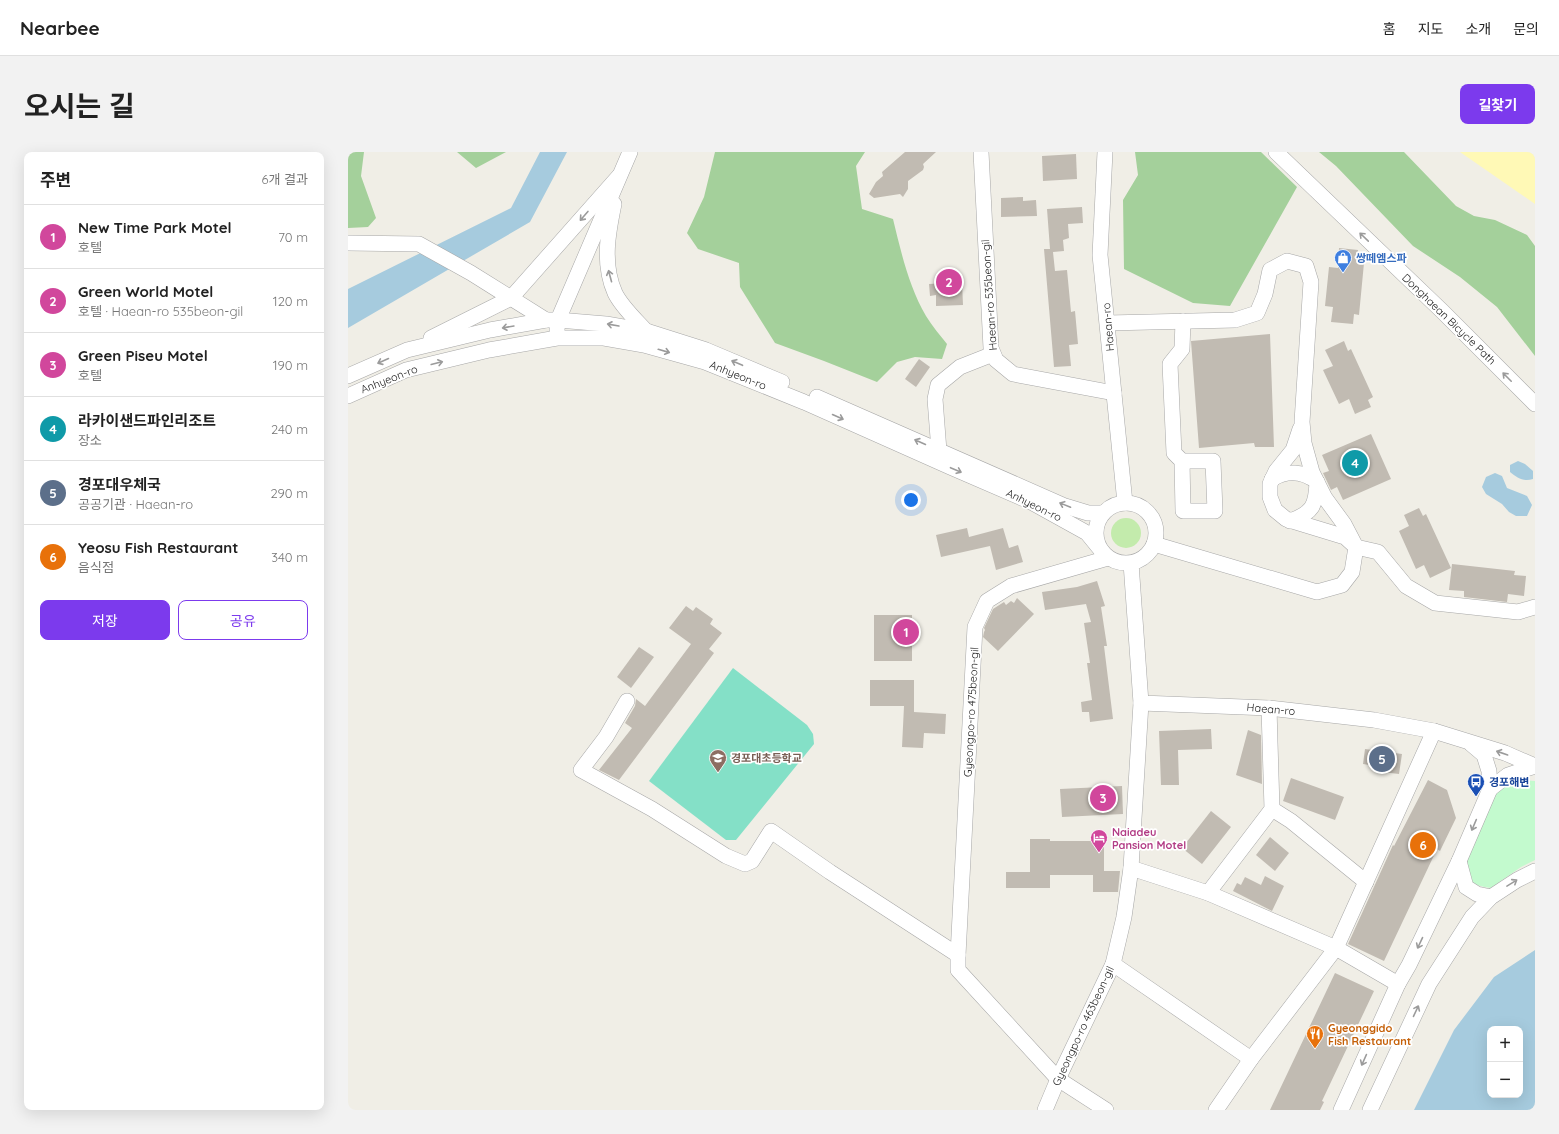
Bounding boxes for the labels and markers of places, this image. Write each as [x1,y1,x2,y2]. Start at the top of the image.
shop icon: 쌍떼엠스파 [1333,248,1353,273]
place label: 쌍떼엠스파 [1356,251,1407,265]
pin: 2 [936,267,962,297]
pin: 4 [1342,448,1368,478]
pin: 1 [893,617,919,647]
pin: 5 [1369,744,1395,774]
school or university icon: 경포대초등학교 [708,748,728,773]
place label: 경포대초등학교 [731,751,802,765]
bus stop icon: 경포해변 [1466,772,1486,797]
place label: 경포해변 [1489,775,1529,789]
pin: 3 [1090,783,1116,813]
place label: Naiadeu Pansion Motel [1112,825,1186,852]
hotel icon: Naiadeu Pansion Motel [1089,828,1109,853]
pin: 6 [1410,830,1436,860]
place label: Gyeonggido Fish Restaurant [1328,1021,1411,1048]
restaurant icon: Gyeonggido Fish Restaurant [1305,1024,1325,1049]

